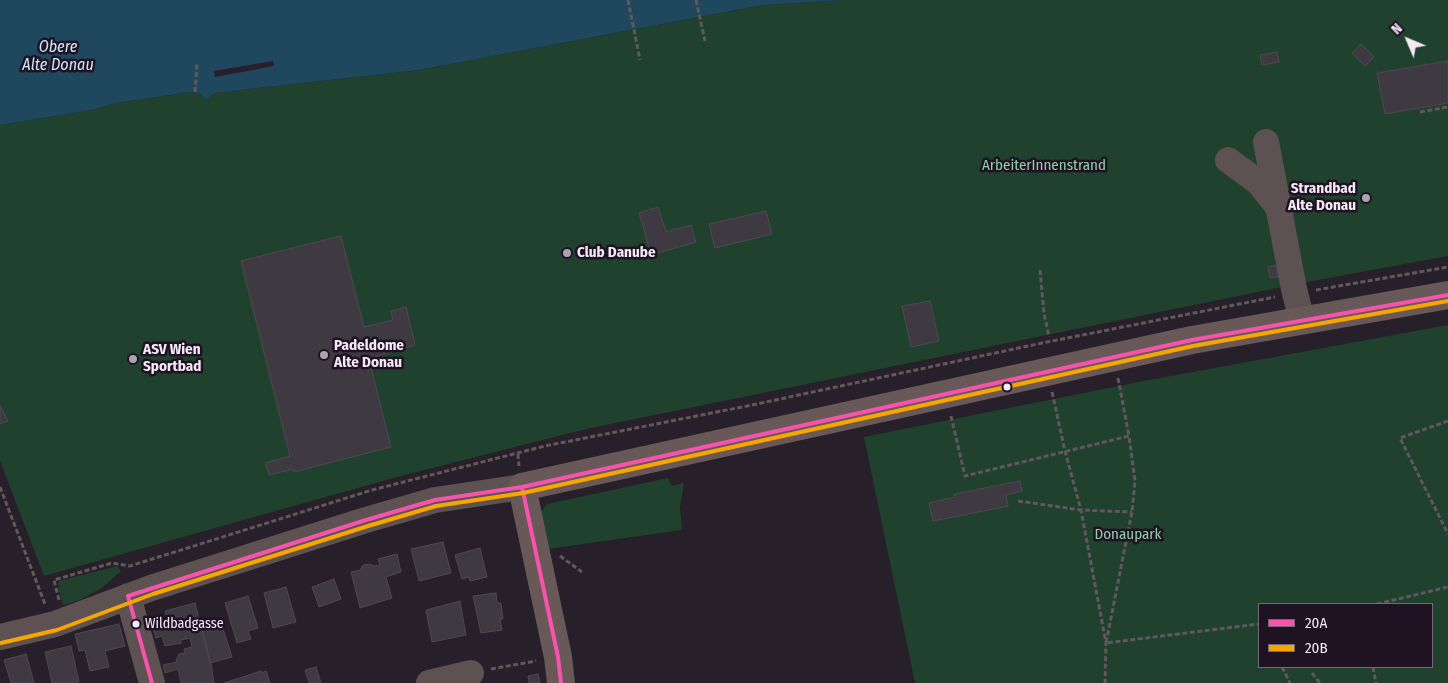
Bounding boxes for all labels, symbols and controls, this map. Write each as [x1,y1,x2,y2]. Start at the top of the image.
north arrow [1383,15,1433,65]
text: N [1388,20,1406,38]
water label: Obere Alte Donau [22,38,94,76]
park label: ArbeiterInnenstrand [982,157,1106,175]
place label: Strandbad Alte Donau [1288,180,1356,215]
marker: Strandbad Alte Donau [1360,192,1372,204]
place label: Club Danube [577,244,655,262]
marker: Club Danube [561,247,573,259]
place label: Padeldome Alte Donau [334,337,404,372]
place label: ASV Wien Sportbad [143,341,201,376]
marker: Padeldome Alte Donau [318,349,330,361]
marker: ASV Wien Sportbad [127,353,139,365]
unlabelled marker [1002,382,1012,392]
park label: Donaupark [1094,526,1162,544]
legend [1258,603,1433,668]
text: 20A [1305,614,1327,632]
place label: Wildbadgasse [145,616,224,632]
marker: Wildbadgasse [131,619,141,629]
text: 20B [1305,639,1328,657]

